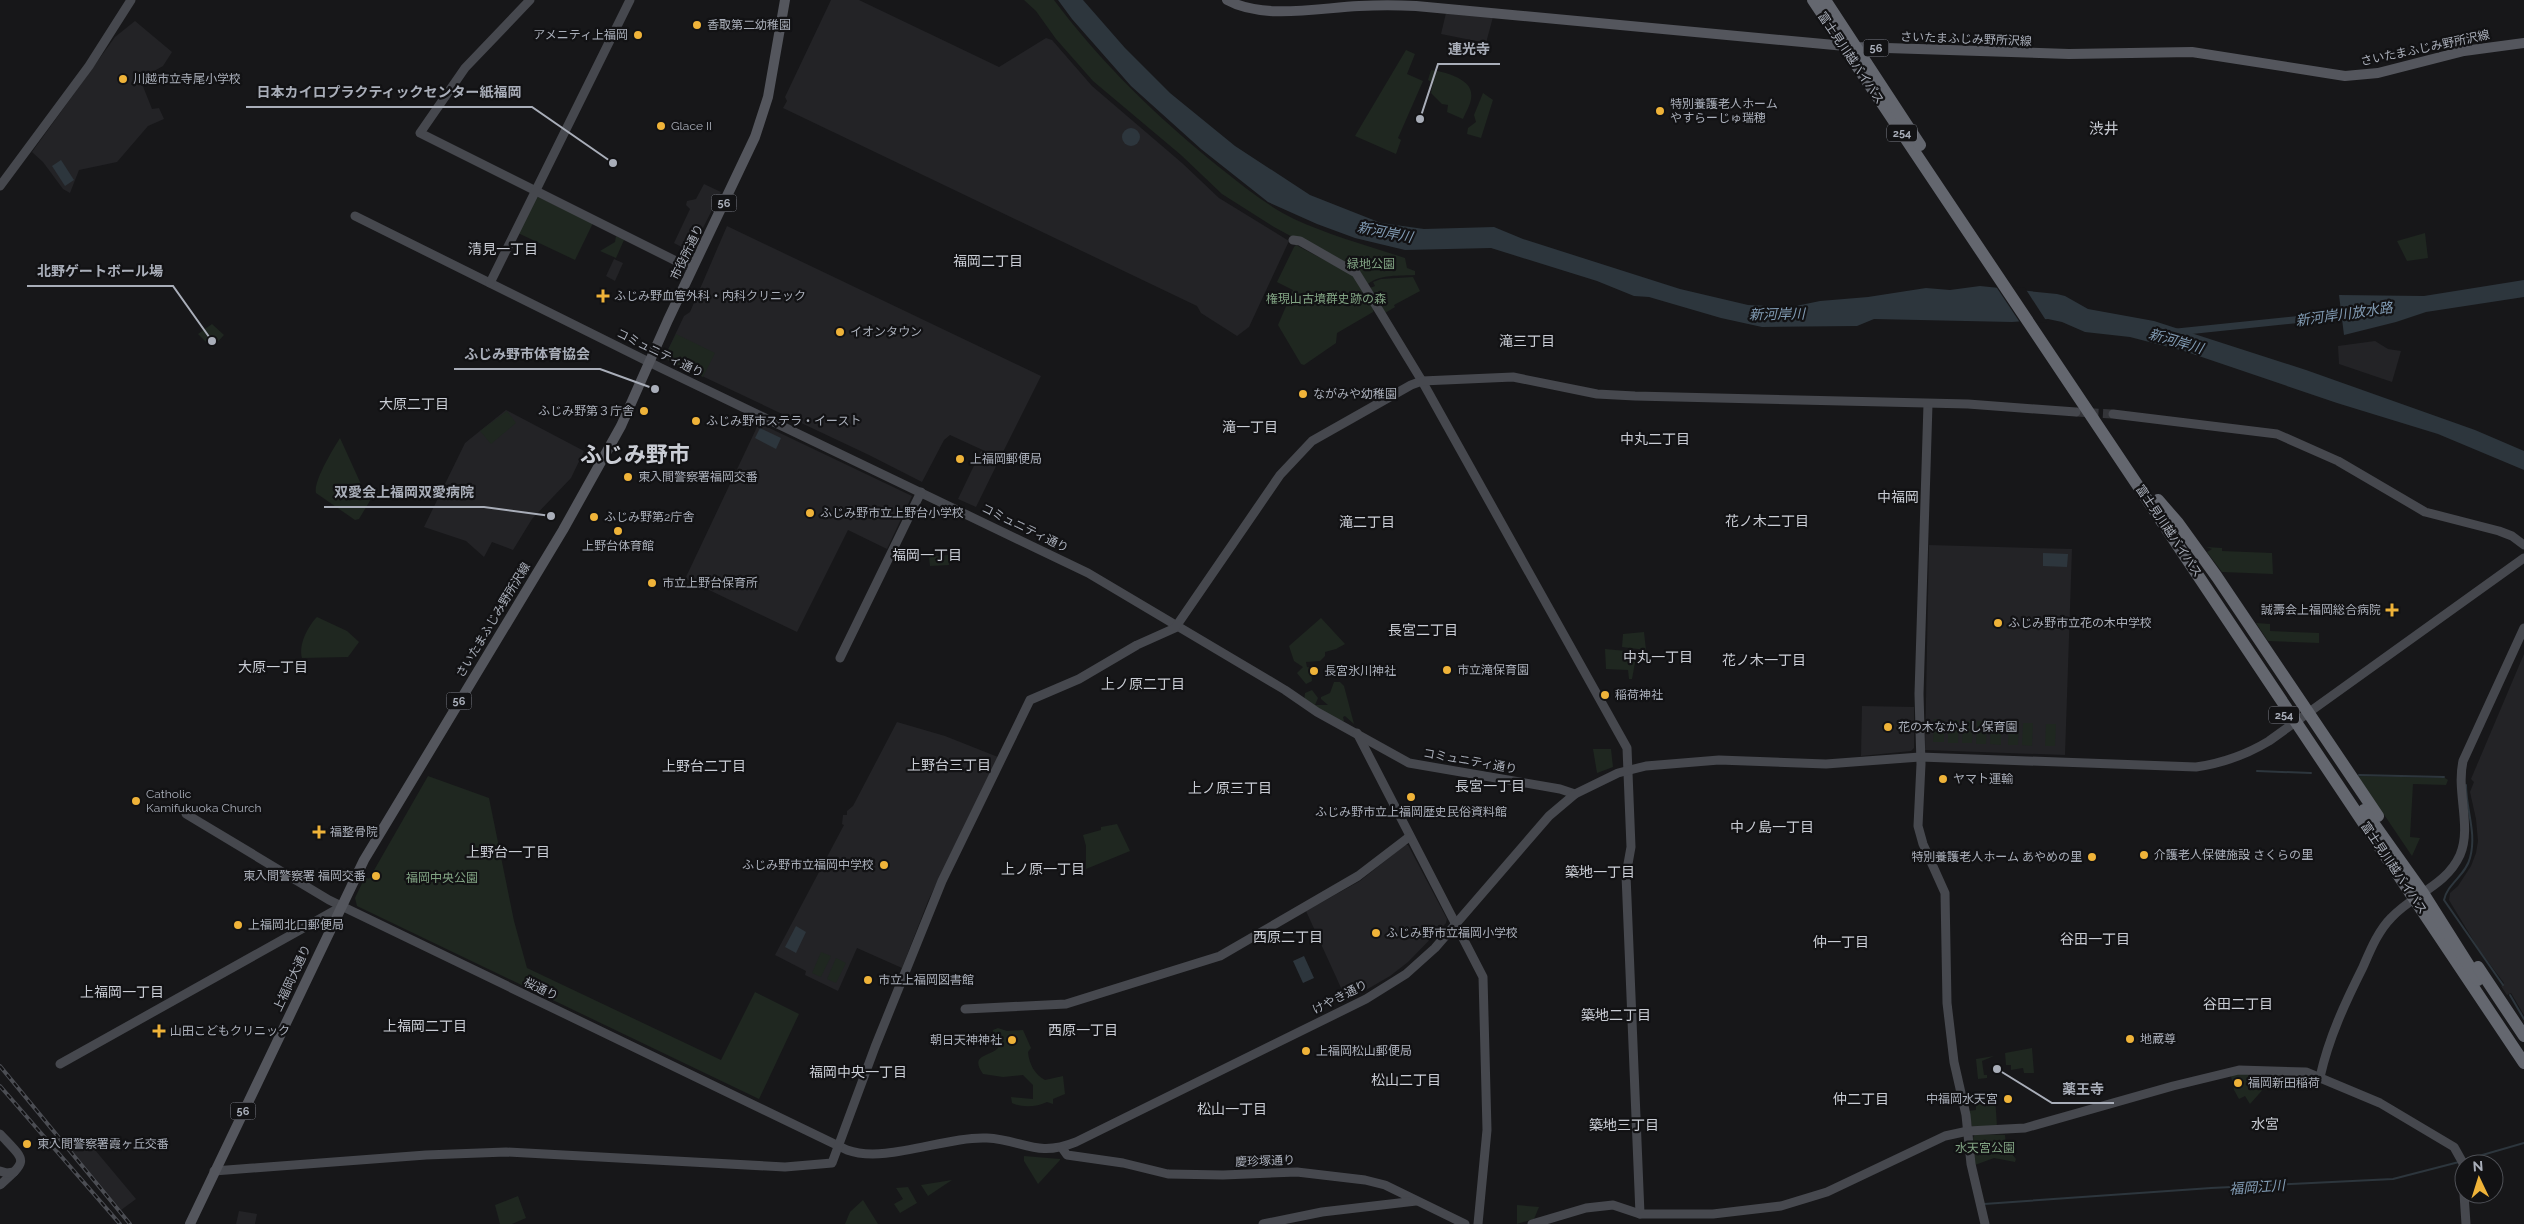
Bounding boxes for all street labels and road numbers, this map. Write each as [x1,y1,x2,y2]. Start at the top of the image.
street label: 富士見川越バイパス [1815,9,1887,107]
street label: さいたまふじみ野所沢線 [2359,27,2491,69]
street label: さいたまふじみ野所沢線 [1900,30,2032,48]
road number: 56 [1864,40,1888,56]
road number: 254 [1887,125,1917,142]
road number: 56 [712,194,736,212]
street label: 市役所通り [668,222,706,282]
street label: コミュニティ通り [614,326,706,380]
street label: 富士見川越バイパス [2133,482,2205,580]
street label: コミュニティ通り [979,501,1071,555]
street label: さいたまふじみ野所沢線 [453,560,533,680]
road number: 56 [446,692,472,709]
road number: 254 [2269,706,2299,724]
street label: コミュニティ通り [1422,746,1518,776]
street label: 富士見川越バイパス [2358,819,2430,917]
street label: 上福岡大通り [270,942,314,1014]
street label: 桜通り [522,975,560,1003]
street label: けやき通り [1310,977,1370,1017]
road number: 56 [230,1102,256,1120]
street label: 慶珍塚通り [1235,1153,1295,1169]

